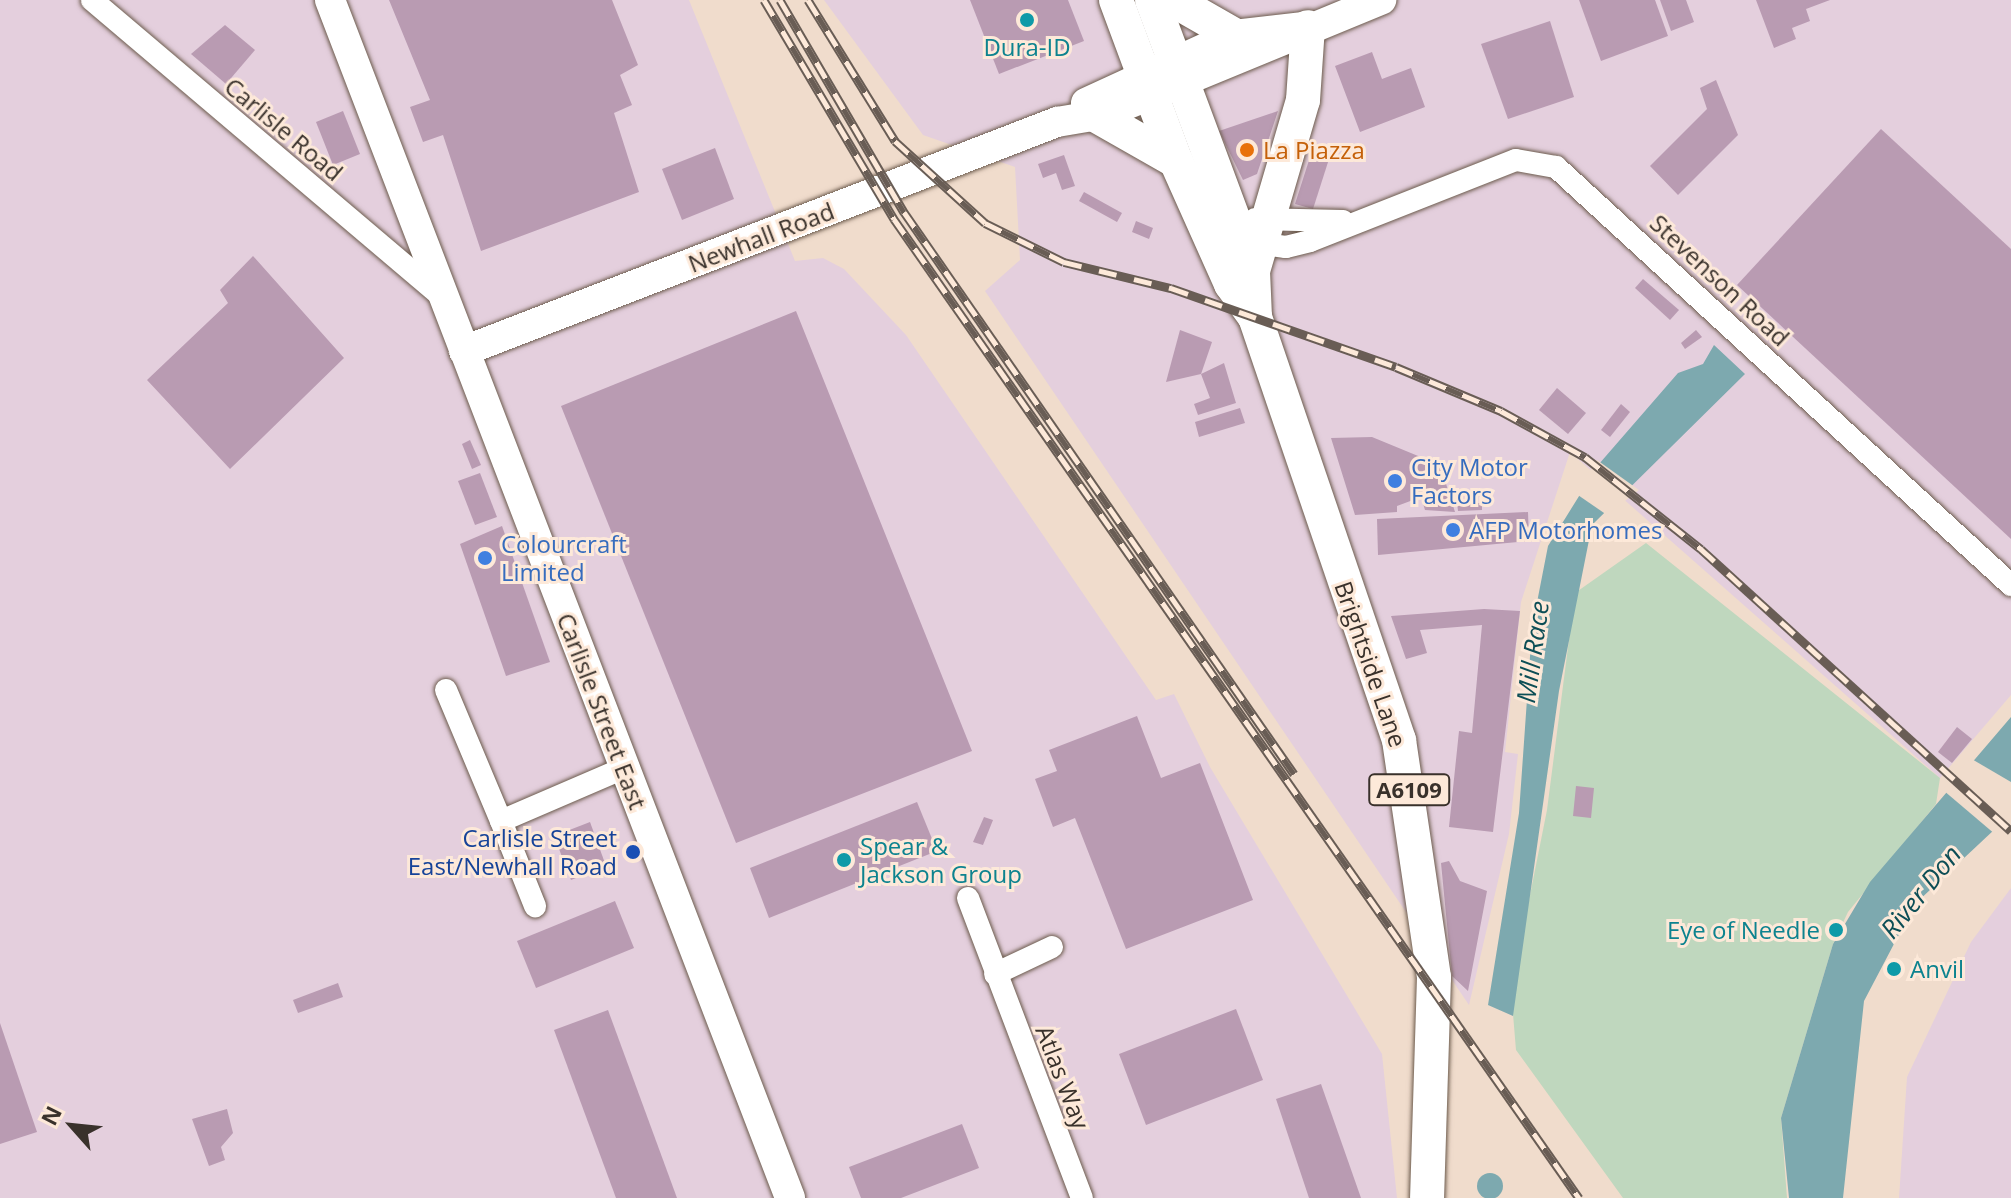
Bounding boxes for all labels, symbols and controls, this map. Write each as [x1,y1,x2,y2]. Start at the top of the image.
marker: Dura-ID [1018,11,1036,29]
place label: Dura-ID [983,33,1071,61]
street label: Carlisle Road [219,71,349,187]
place label: La Piazza [1263,136,1365,164]
marker: La Piazza [1238,141,1256,159]
street label: Newhall Road [684,196,838,278]
street label: Stevenson Road [1645,208,1795,352]
place label: City Motor Factors [1411,453,1528,509]
marker: City Motor Factors [1386,472,1404,490]
place label: AFP Motorhomes [1469,516,1662,544]
marker: AFP Motorhomes [1444,521,1462,539]
place label: Colourcraft Limited [501,530,627,586]
marker: Colourcraft Limited [476,549,494,567]
street label: Brightside Lane [1329,577,1413,751]
water label: Mill Race [1510,599,1556,705]
street label: Carlisle Street East [551,609,653,813]
road number: A6109 [1367,772,1451,808]
place label: Carlisle Street East/Newhall Road [408,824,617,880]
place label: Spear & Jackson Group [860,832,1022,888]
water label: River Don [1874,839,1968,945]
marker: Carlisle Street East/Newhall Road [624,843,642,861]
marker: Spear & Jackson Group [835,851,853,869]
place label: Eye of Needle [1667,916,1820,944]
marker: Eye of Needle [1827,921,1845,939]
place label: Anvil [1910,955,1964,983]
marker: Anvil [1885,960,1903,978]
street label: Atlas Way [1030,1021,1096,1133]
north arrow [32,1086,112,1166]
text: N [33,1100,68,1130]

